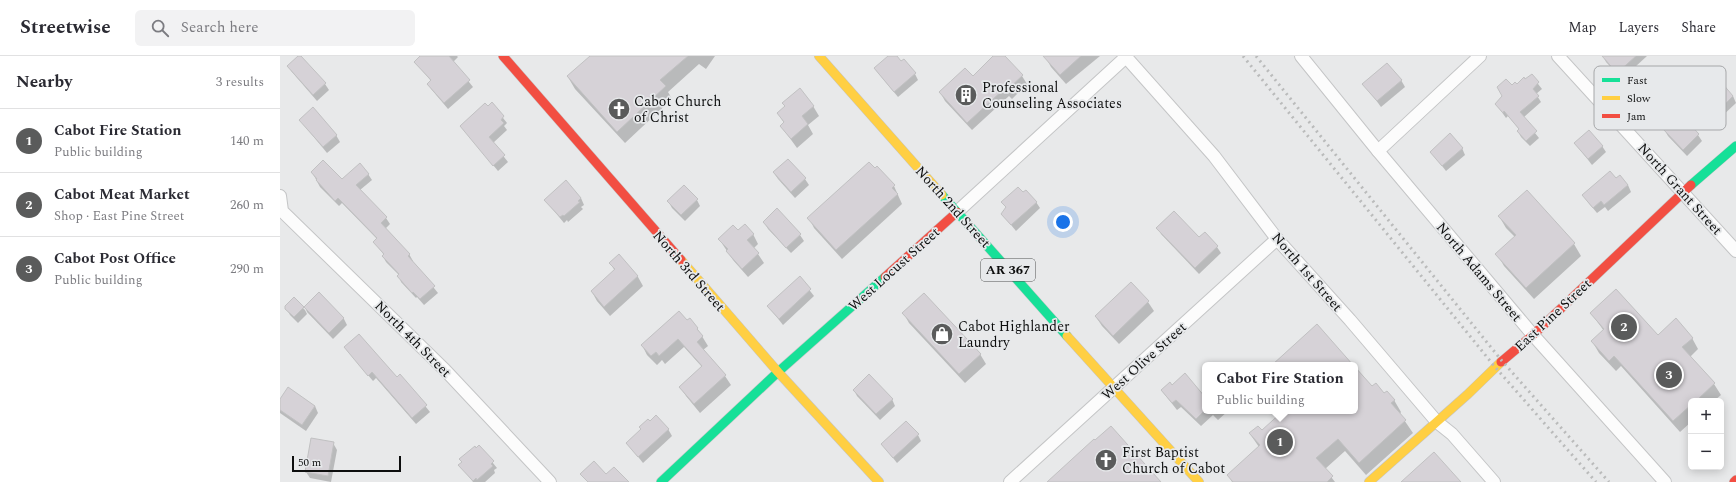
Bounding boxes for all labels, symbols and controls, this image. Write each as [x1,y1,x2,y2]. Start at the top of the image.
search box [135,10,415,46]
text: Streetwise [20,13,111,42]
text: Search here [181,16,259,39]
icon: search [149,17,171,39]
text: Map [1568,17,1597,38]
text: Layers [1619,17,1659,38]
text: Share [1681,17,1716,38]
legend [1594,66,1726,130]
text: Nearby [16,69,72,95]
text: 3 results [216,72,264,92]
text: Fast [1627,72,1648,89]
place label: Professional Counseling Associates [982,77,1122,114]
building icon: Professional Counseling Associates [953,82,979,108]
text: Slow [1627,90,1651,107]
place label: Cabot Church of Christ [634,91,721,128]
church icon: Cabot Church of Christ [606,96,632,122]
text: Jam [1627,108,1646,125]
text: Cabot Fire Station [54,119,181,142]
text: 1 [25,131,33,151]
text: 140 m [230,131,264,151]
street label: North Grant Street [1633,138,1727,240]
text: Public building [54,142,143,162]
street label: North 2nd Street [910,161,996,253]
text: Cabot Meat Market [54,183,190,206]
text: 2 [25,195,33,215]
text: 260 m [230,195,264,215]
text: Shop · East Pine Street [54,206,184,226]
your location [1053,212,1073,232]
street label: North Adams Street [1431,218,1527,326]
street label: West Locust Street [844,222,944,316]
street label: North 3rd Street [648,226,730,316]
street label: North 1st Street [1267,228,1347,316]
text: Cabot Post Office [54,247,176,270]
text: 3 [25,259,33,279]
text: 290 m [230,259,264,279]
road number: AR 367 [981,259,1035,281]
text: Public building [54,270,143,290]
street label: East Pine Street [1510,274,1596,356]
street label: North 4th Street [370,296,456,382]
pin: 2 [1611,312,1637,342]
place label: Cabot Highlander Laundry [958,316,1070,353]
street label: West Olive Street [1097,317,1191,405]
shop icon: Cabot Highlander Laundry [929,321,955,347]
pin: 3 [1656,360,1682,390]
popup [1202,362,1358,414]
text: Cabot Fire Station [1216,367,1344,390]
text: Public building [1216,390,1305,410]
map controls [1688,398,1724,470]
button: + [1688,398,1724,434]
pin: 1 [1267,427,1293,457]
button: − [1688,434,1724,470]
place label: First Baptist Church of Cabot [1122,442,1225,479]
church icon: First Baptist Church of Cabot [1093,447,1119,473]
scale bar [292,454,401,473]
text: 50 m [298,454,321,471]

